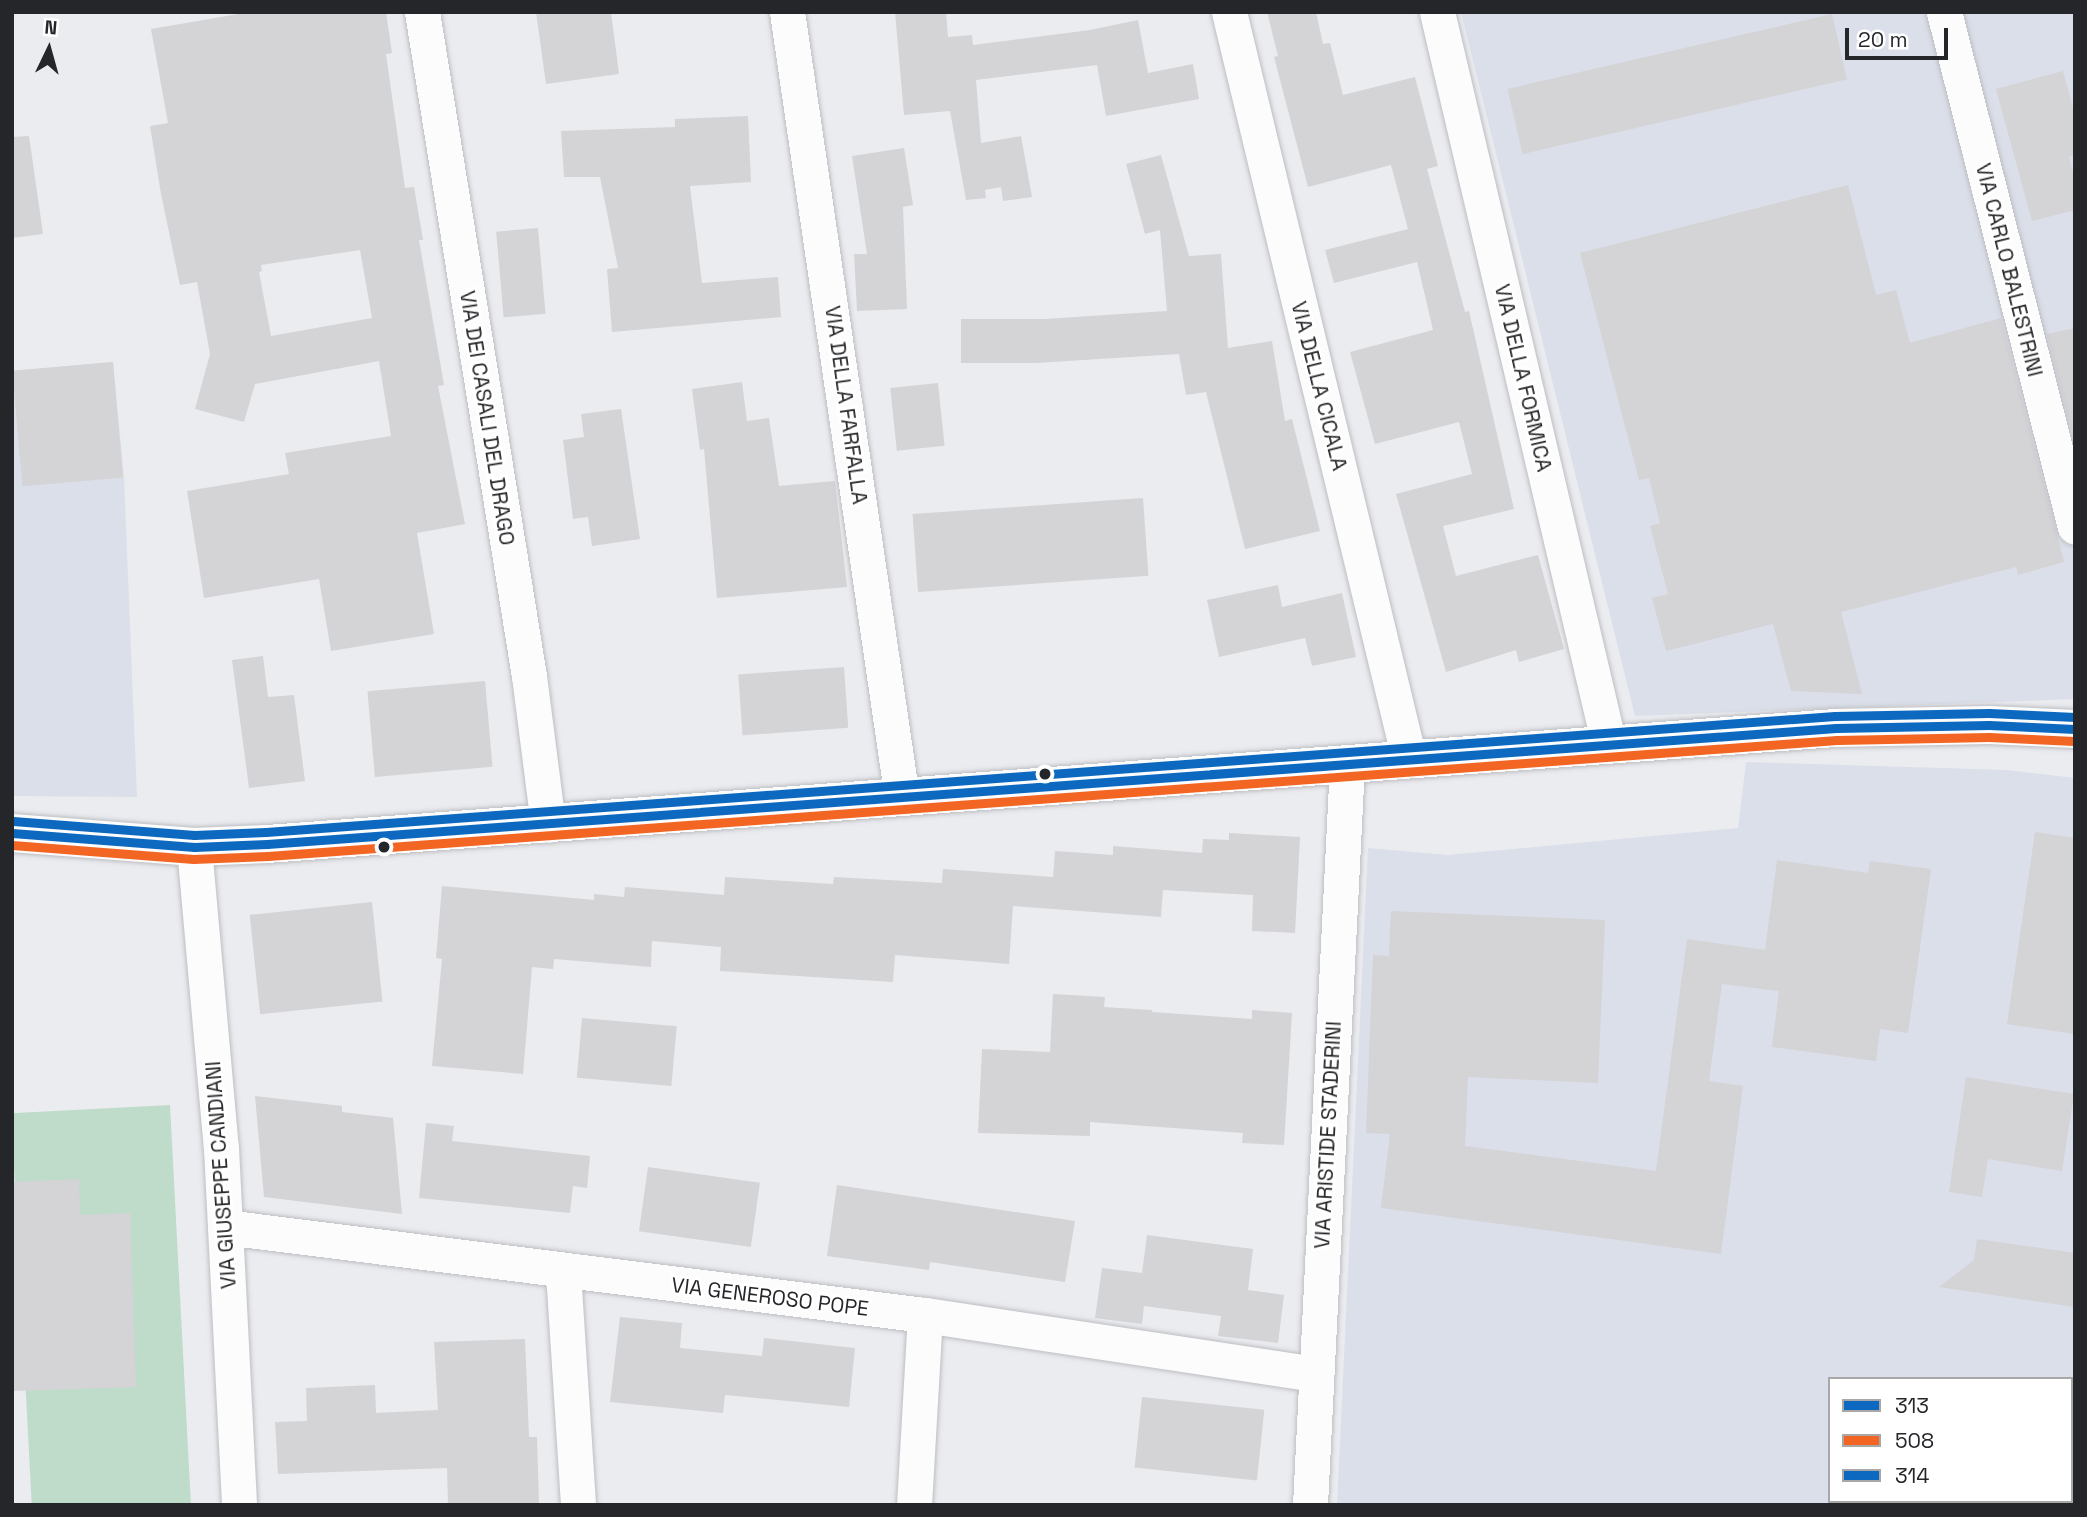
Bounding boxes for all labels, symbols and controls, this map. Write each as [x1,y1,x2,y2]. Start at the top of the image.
north arrow [14,14,84,84]
scale bar [1849,14,1952,58]
text: N [43,15,58,41]
text: 20 m [1858,26,1908,53]
street label: VIA CARLO BALESTRINI [1970,161,2048,379]
street label: VIA DELLA FORMICA [1489,281,1557,475]
street label: VIA DEI CASALI DEL DRAGO [454,288,520,548]
street label: VIA DELLA CICALA [1286,299,1352,473]
street label: VIA DELLA FARFALLA [820,304,872,506]
unlabelled marker [1038,767,1052,781]
unlabelled marker [377,840,391,854]
street label: VIA ARISTIDE STADERINI [1309,1020,1347,1250]
street label: VIA GIUSEPPE CANDIANI [200,1060,242,1290]
street label: VIA GENEROSO POPE [670,1272,870,1322]
legend [1828,1377,2073,1503]
text: 313 [1895,1392,1929,1419]
text: 508 [1895,1427,1934,1454]
text: 314 [1895,1462,1929,1489]

